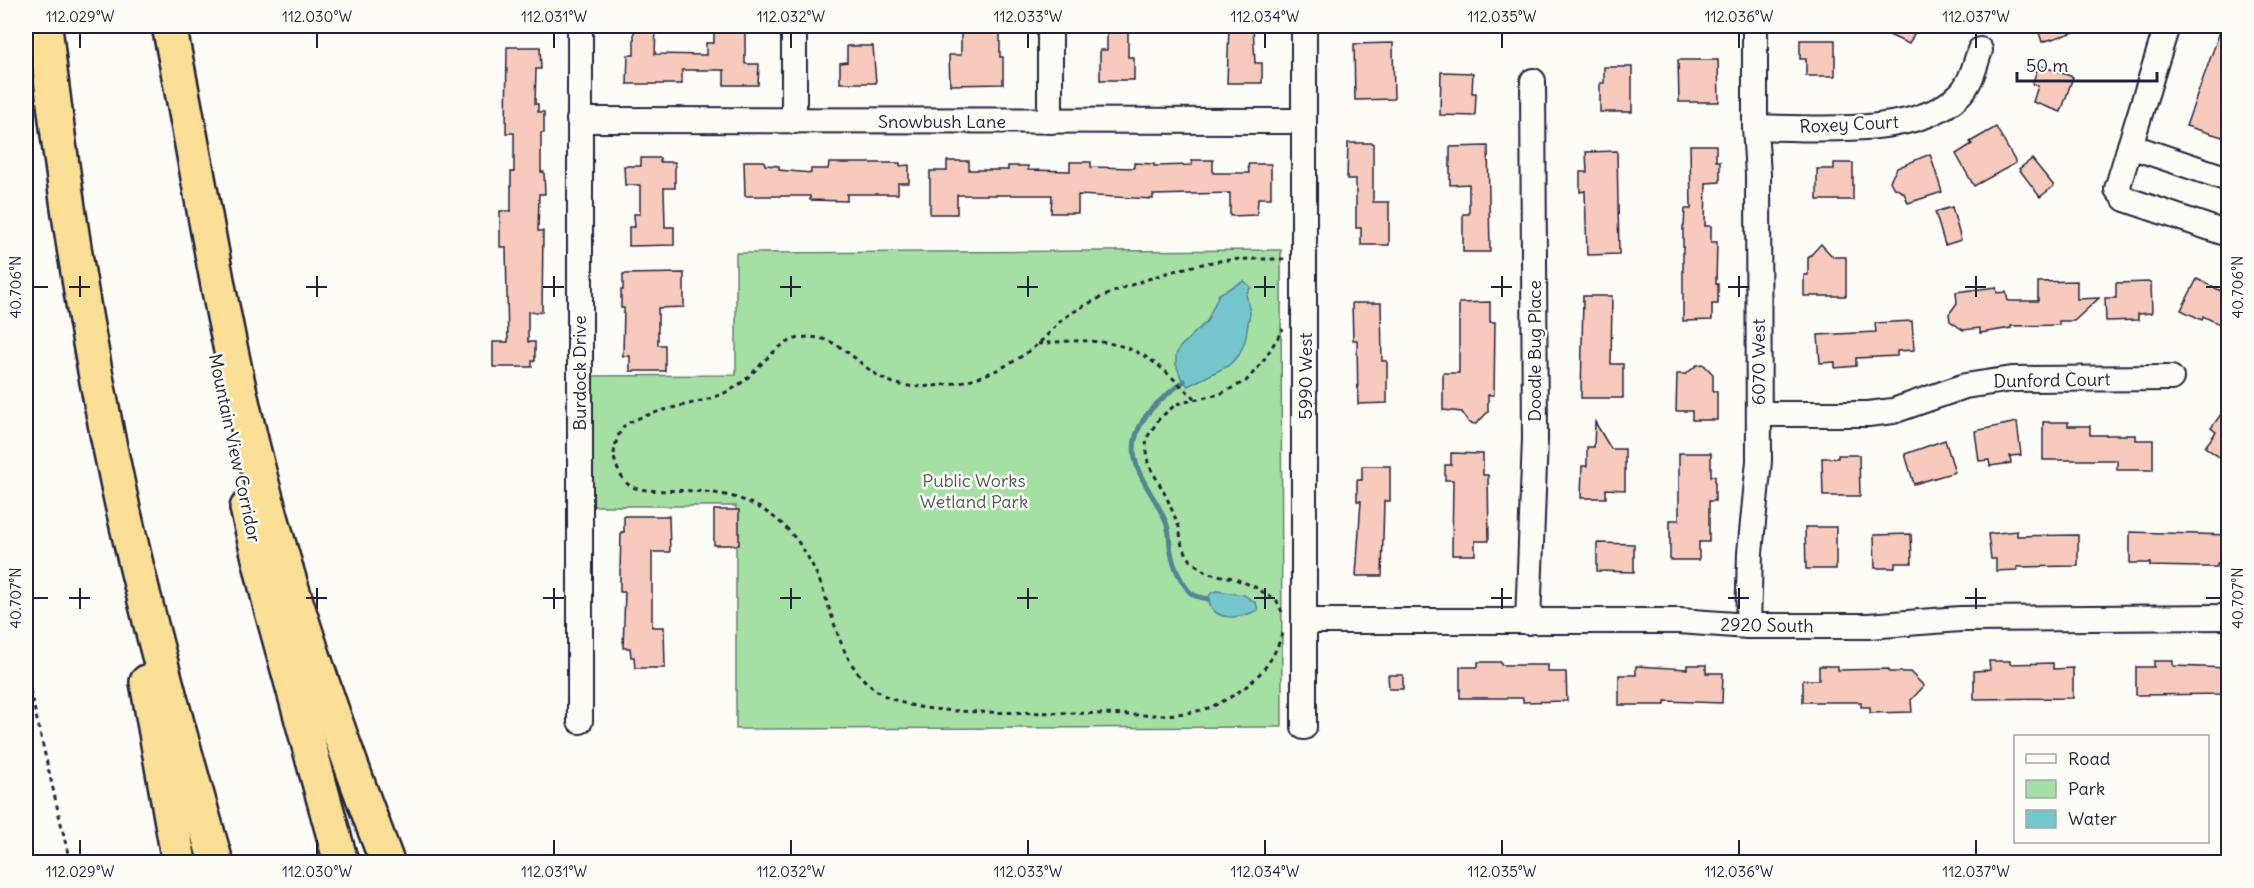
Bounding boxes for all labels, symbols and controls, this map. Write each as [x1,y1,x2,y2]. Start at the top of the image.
text: 112.029°W [46,7,115,26]
text: 112.030°W [282,7,352,26]
text: 112.031°W [521,7,587,26]
text: 112.032°W [757,7,826,26]
text: 112.033°W [994,7,1063,26]
text: 112.034°W [1231,7,1300,26]
text: 112.035°W [1468,7,1537,26]
text: 112.036°W [1705,7,1774,26]
text: 112.037°W [1942,7,2010,26]
scale bar [2017,45,2156,83]
text: 50 m [2026,54,2068,77]
street label: Snowbush Lane [878,110,1006,133]
street label: Roxey Court [1799,110,1899,138]
text: 40.706°N [6,256,25,318]
text: 40.706°N [2228,256,2247,318]
street label: Doodle Bug Place [1523,280,1546,422]
street label: Burdock Drive [568,315,591,431]
street label: 6070 West [1747,319,1770,405]
street label: 5990 West [1294,333,1317,419]
street label: Mountain View Corridor [204,352,266,545]
street label: Dunford Court [1993,367,2111,393]
park label: Public Works Wetland Park [920,469,1028,513]
text: 40.707°N [6,567,25,629]
text: 40.707°N [2228,567,2247,629]
street label: 2920 South [1720,613,1814,637]
legend [2014,735,2209,843]
text: Road [2068,747,2111,770]
text: Park [2068,777,2105,800]
text: Water [2068,807,2118,830]
text: 112.029°W [46,862,115,881]
text: 112.030°W [282,862,352,881]
text: 112.031°W [521,862,587,881]
text: 112.032°W [757,862,826,881]
text: 112.033°W [994,862,1063,881]
text: 112.034°W [1231,862,1300,881]
text: 112.035°W [1468,862,1537,881]
text: 112.036°W [1705,862,1774,881]
text: 112.037°W [1942,862,2010,881]

